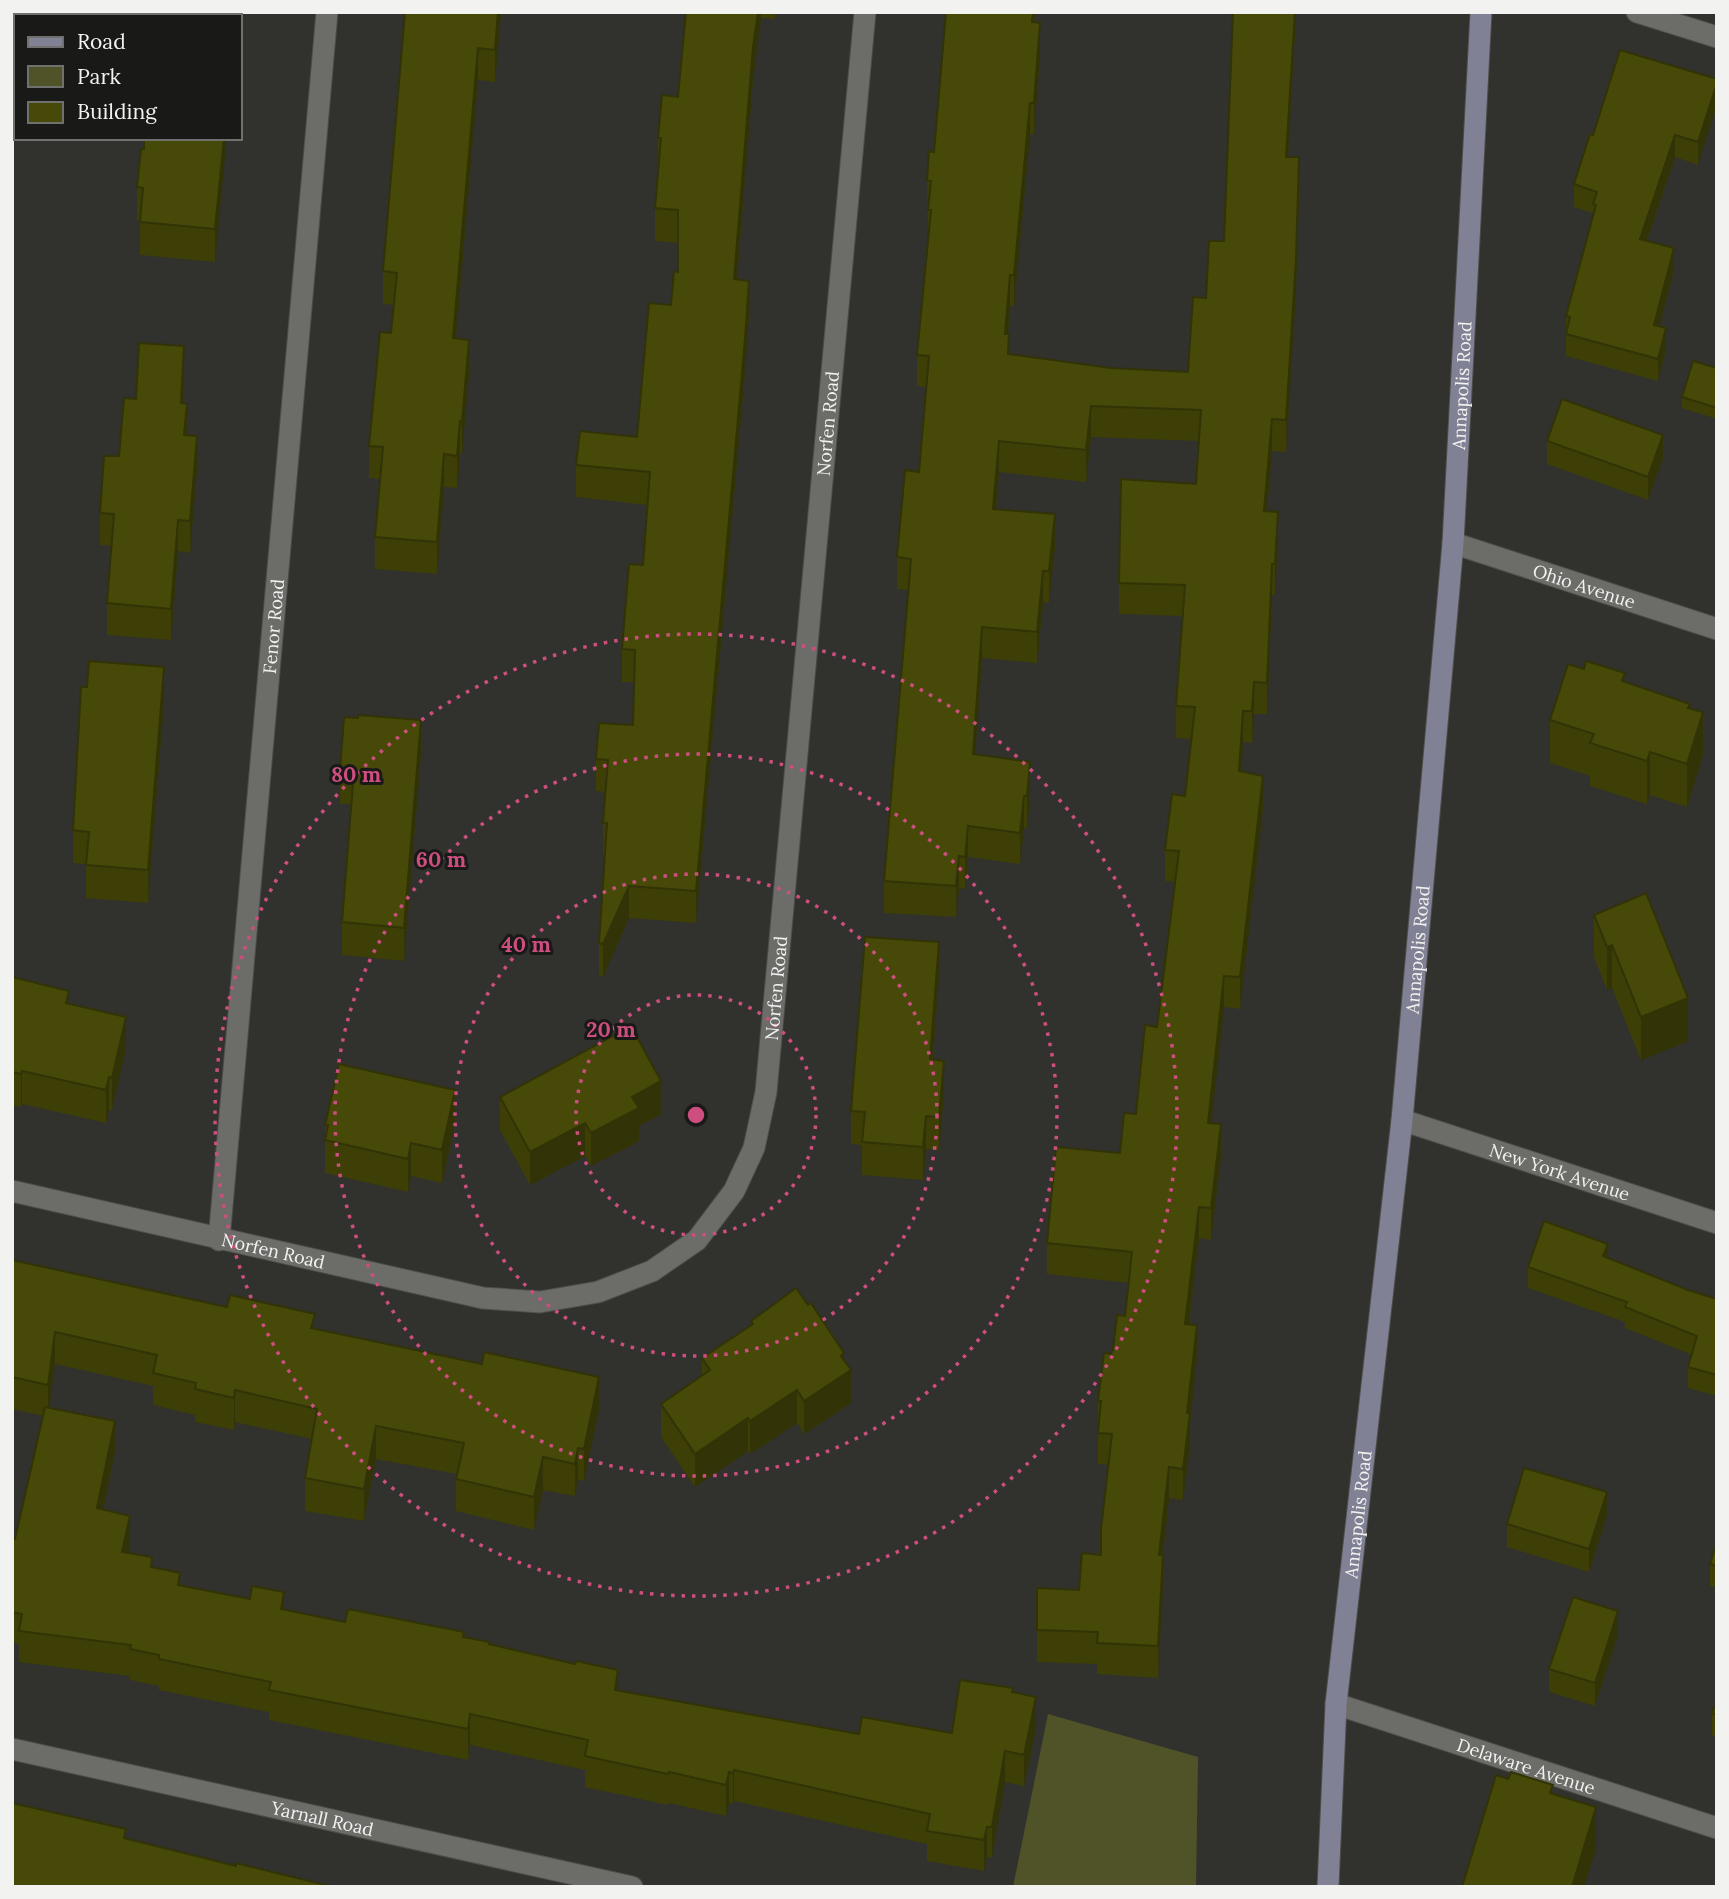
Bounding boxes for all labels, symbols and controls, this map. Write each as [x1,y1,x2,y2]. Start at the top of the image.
legend [14,14,242,140]
text: Road [77,28,126,55]
text: Park [77,63,121,90]
text: Building [77,98,157,125]
street label: Annapolis Road [1446,320,1476,451]
street label: Norfen Road [811,370,844,477]
street label: Ohio Avenue [1530,558,1639,613]
street label: Fenor Road [257,578,289,675]
text: 80 m [331,761,381,788]
text: 60 m [416,846,466,873]
street label: Annapolis Road [1400,884,1434,1016]
text: 40 m [501,931,551,958]
street label: Norfen Road [759,935,792,1041]
text: 20 m [586,1016,636,1043]
centre of rings [684,1103,708,1127]
street label: New York Avenue [1487,1138,1633,1205]
street label: Norfen Road [220,1228,327,1273]
street label: Annapolis Road [1339,1449,1376,1581]
street label: Delaware Avenue [1454,1733,1598,1799]
street label: Yarnall Road [268,1795,376,1841]

